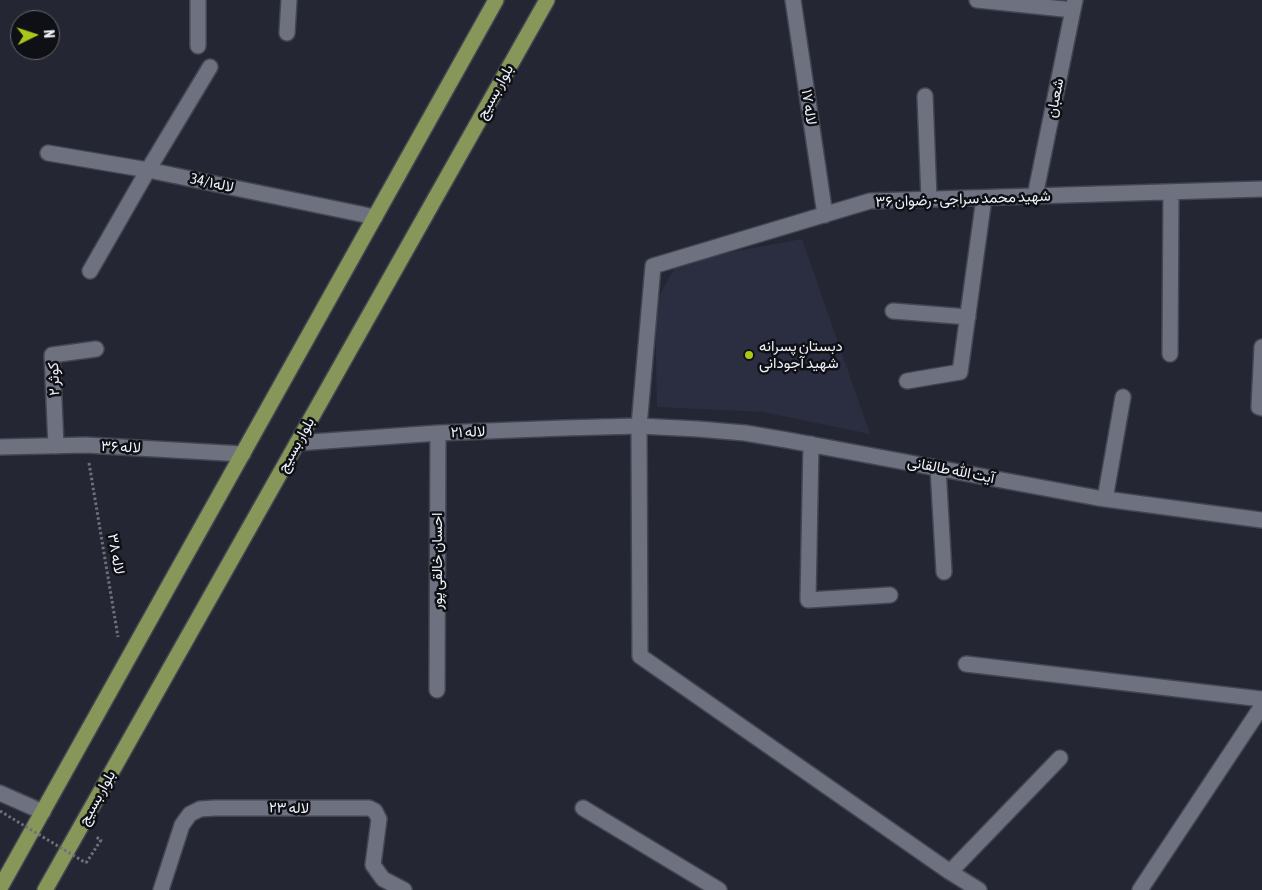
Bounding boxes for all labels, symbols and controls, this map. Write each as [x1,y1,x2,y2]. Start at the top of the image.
north arrow [10,10,60,60]
text: N [41,29,57,39]
street label: بلوار بسیج [473,61,517,123]
street label: شعبان [1042,77,1068,119]
street label: لاله ۱۷ [798,88,820,126]
street label: لاله34/۱ [189,170,235,196]
street label: شهید محمد سراجی - رضوان ۳۶ [875,187,1051,211]
place label: دبستان پسرانه شهید آجودانی [759,337,843,372]
marker: دبستان پسرانه شهید آجودانی [743,349,755,361]
street label: کوثر ۲ [44,362,64,396]
street label: بلوار بسیج [274,414,318,476]
street label: لاله ۲۱ [450,422,486,442]
street label: لاله ۳۶ [101,437,141,457]
street label: آیت الله طالقانی [906,453,996,487]
street label: احسان خالقی پور [428,512,446,610]
street label: لاله ۳۸ [104,532,128,576]
street label: بلوار بسیج [75,767,119,829]
street label: لاله ۲۳ [269,799,309,817]

